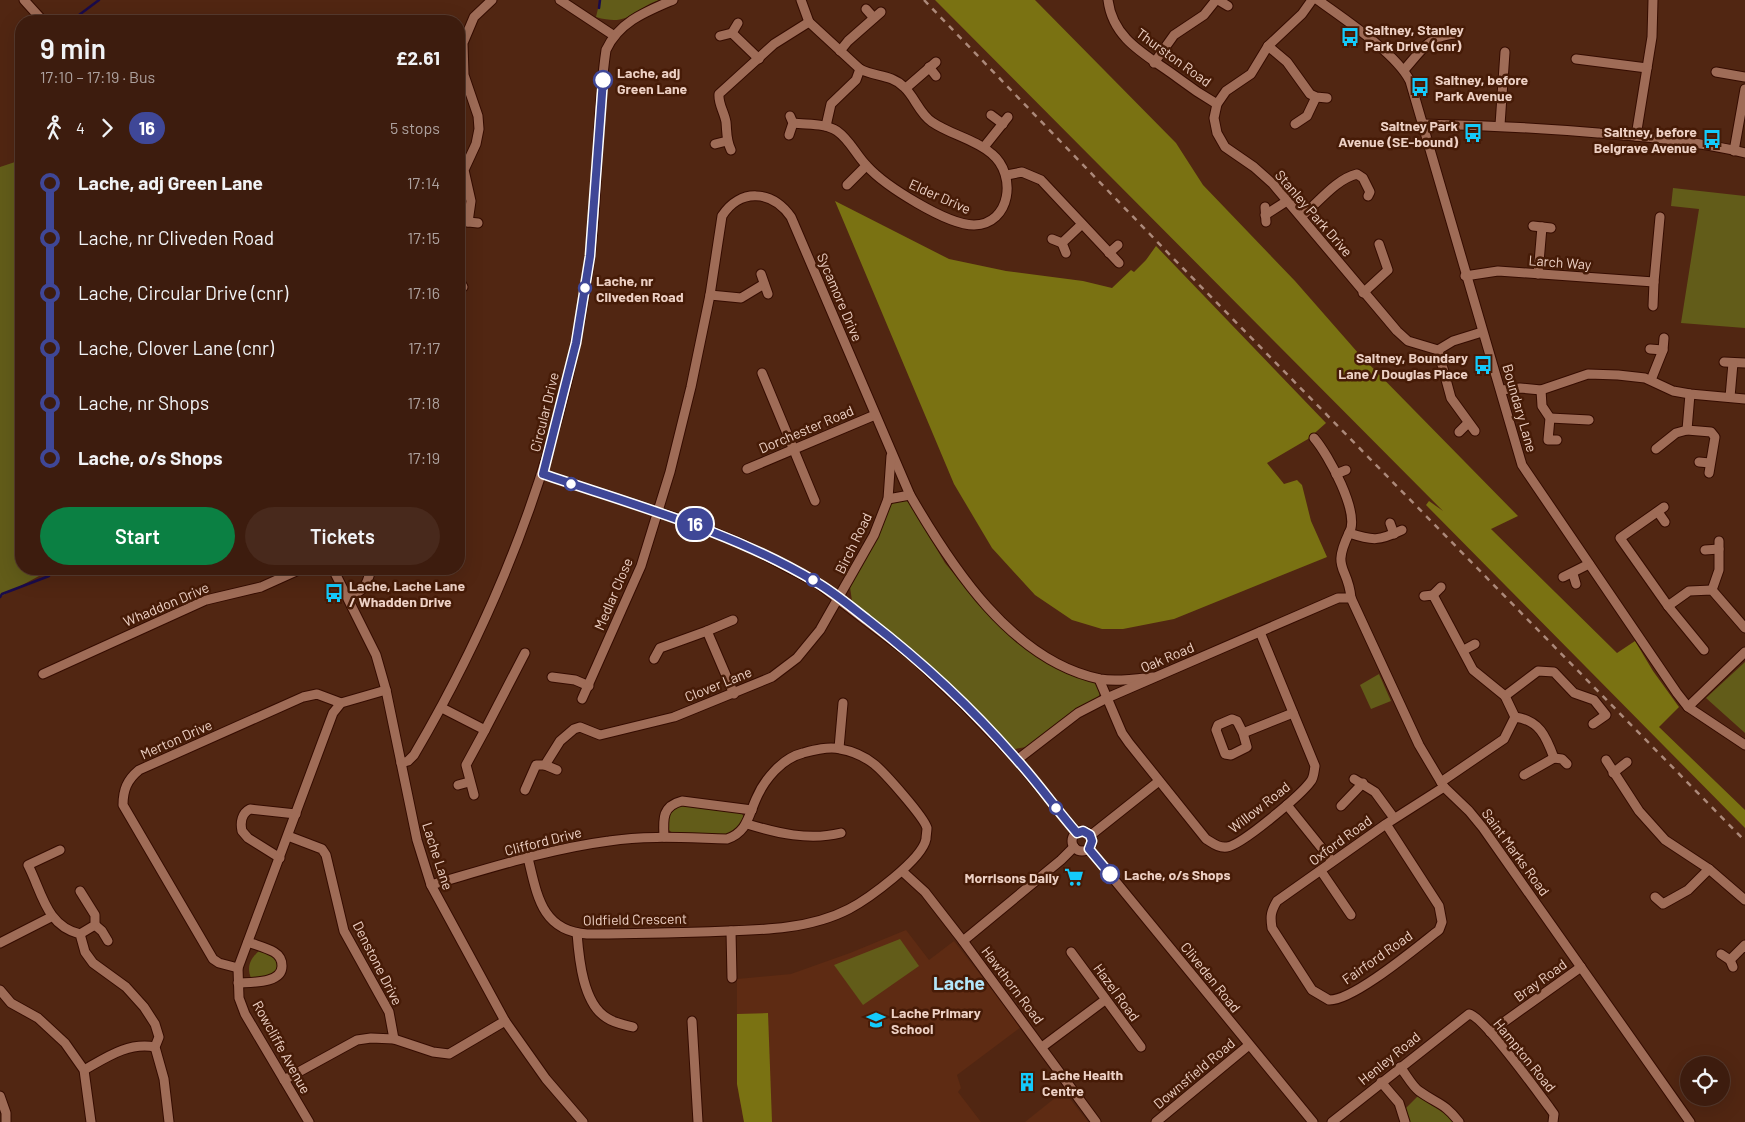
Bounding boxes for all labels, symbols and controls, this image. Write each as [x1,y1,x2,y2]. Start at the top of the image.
place label: Saltney, Stanley Park Drive (cnr) [1365,21,1464,54]
street label: Thurston Road [1133,24,1215,90]
bus stop icon: Saltney, Stanley Park Drive (cnr) [1339,26,1361,48]
text: 9 min [40,31,106,65]
text: £2.61 [396,46,440,69]
place label: Lache, adj Green Lane [617,64,688,97]
text: 17:10 – 17:19 · Bus [40,67,155,86]
marker: Lache, adj Green Lane [593,70,613,90]
place label: Saltney, before Park Avenue [1435,71,1529,104]
bus stop icon: Saltney, before Park Avenue [1409,76,1431,98]
icon: walk [40,114,68,142]
icon: forward [93,114,121,142]
text: 16 [139,117,155,139]
place label: Saltney Park Avenue (SE-bound) [1338,117,1459,150]
text: 4 [76,118,85,137]
text: 5 stops [390,118,440,137]
bus stop icon: Saltney Park Avenue (SE-bound) [1462,122,1484,144]
place label: Saltney, before Belgrave Avenue [1594,123,1697,156]
bus stop icon: Saltney, before Belgrave Avenue [1701,128,1723,150]
street label: Stanley Park Drive [1272,166,1356,260]
text: Lache, adj Green Lane [78,171,263,194]
text: 17:14 [407,173,440,192]
street label: Elder Drive [906,175,974,217]
text: Lache, nr Cliveden Road [78,226,274,249]
text: 17:15 [408,228,440,247]
street label: Sycamore Drive [814,250,866,344]
street label: Larch Way [1528,251,1593,273]
place label: Lache, nr Cliveden Road [596,272,684,305]
text: Lache, Circular Drive (cnr) [78,281,288,304]
marker: Lache, nr Cliveden Road [578,281,592,295]
text: 17:16 [408,283,440,302]
text: Lache, Clover Lane (cnr) [78,336,274,359]
text: 17:17 [408,338,440,357]
place label: Saltney, Boundary Lane / Douglas Place [1338,349,1468,382]
bus stop icon: Saltney, Boundary Lane / Douglas Place [1472,354,1494,376]
street label: Boundary Lane [1499,362,1541,454]
street label: Circular Drive [526,370,562,454]
text: Lache, nr Shops [78,391,209,414]
text: 17:18 [407,393,440,412]
street label: Dorchester Road [756,401,856,457]
text: Lache, o/s Shops [78,446,223,469]
text: 17:19 [407,448,440,467]
unlabelled marker [564,477,578,491]
button: Start [40,507,235,565]
button: Tickets [245,507,440,565]
line badge: 16 [672,508,718,540]
street label: Birch Road [831,510,875,576]
text: 16 [687,513,703,535]
street label: Medlar Close [590,555,636,633]
unlabelled marker [806,573,820,587]
place label: Lache, Lache Lane / Whadden Drive [349,577,465,610]
street label: Whaddon Drive [121,578,211,630]
bus stop icon: Lache, Lache Lane / Whadden Drive [323,582,345,604]
street label: Oak Road [1138,638,1196,676]
street label: Clover Lane [682,663,754,705]
street label: Merton Drive [137,716,215,762]
street label: Willow Road [1225,778,1293,836]
unlabelled marker [1049,801,1063,815]
street label: Saint Marks Road [1479,805,1553,899]
street label: Oxford Road [1305,811,1375,869]
street label: Lache Lane [419,820,457,892]
street label: Clifford Drive [503,823,583,859]
marker: Lache, o/s Shops [1100,864,1120,884]
supermarket icon: Morrisons Daily [1063,866,1085,888]
place label: Lache, o/s Shops [1124,866,1231,883]
place label: Morrisons Daily [965,869,1059,886]
street label: Oldfield Crescent [583,910,687,928]
street label: Denstone Drive [350,918,406,1008]
street label: Fairford Road [1339,927,1415,987]
street label: Cliveden Road [1177,938,1245,1016]
street label: Hawthorn Road [978,943,1048,1027]
street label: Bray Road [1510,955,1570,1005]
street label: Hazel Road [1090,960,1144,1024]
district label: Lache [933,971,985,994]
street label: Rowcliffe Avenue [249,997,315,1097]
place label: Lache Primary School [891,1004,981,1037]
school or university icon: Lache Primary School [865,1009,887,1031]
street label: Hampton Road [1490,1015,1560,1095]
street label: Henley Road [1355,1028,1423,1088]
street label: Downsfield Road [1150,1034,1238,1112]
map controls [1680,1056,1730,1106]
button: locate [1680,1056,1730,1106]
place label: Lache Health Centre [1042,1066,1123,1099]
building icon: Lache Health Centre [1016,1071,1038,1093]

